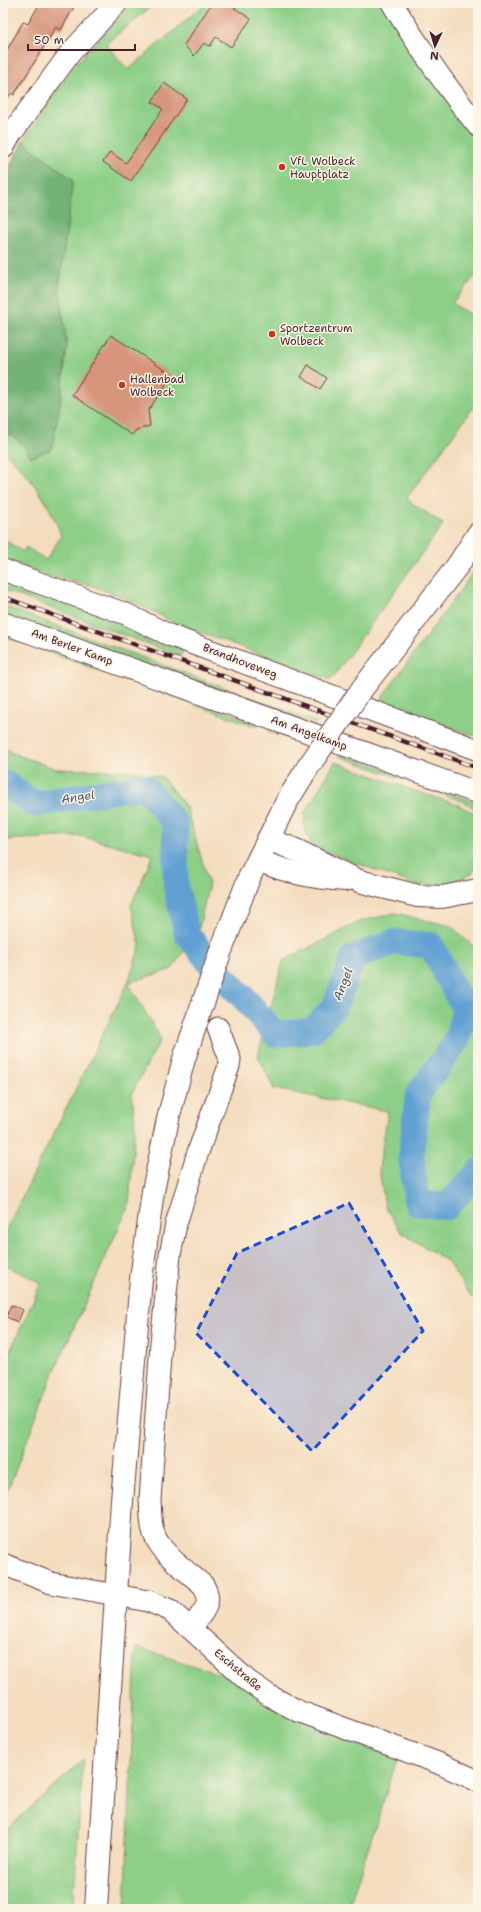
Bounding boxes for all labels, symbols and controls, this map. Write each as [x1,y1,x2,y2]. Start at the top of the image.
scale bar [28,26,135,52]
north arrow [415,26,455,66]
text: 50 m [34,32,64,48]
text: N [429,48,439,63]
place label: VfL Wolbeck Hauptplatz [290,154,356,182]
marker: VfL Wolbeck Hauptplatz [277,162,287,172]
place label: Sportzentrum Wolbeck [280,321,353,349]
marker: Sportzentrum Wolbeck [267,329,277,339]
place label: Hallenbad Wolbeck [130,372,184,400]
marker: Hallenbad Wolbeck [117,380,127,390]
street label: Am Berler Kamp [29,625,115,669]
street label: Brandhoveweg [201,640,280,682]
street label: Am Angelkamp [269,712,349,754]
water label: Angel [60,786,96,808]
water label: Angel [329,965,357,1003]
street label: Eschstraße [211,1645,265,1695]

